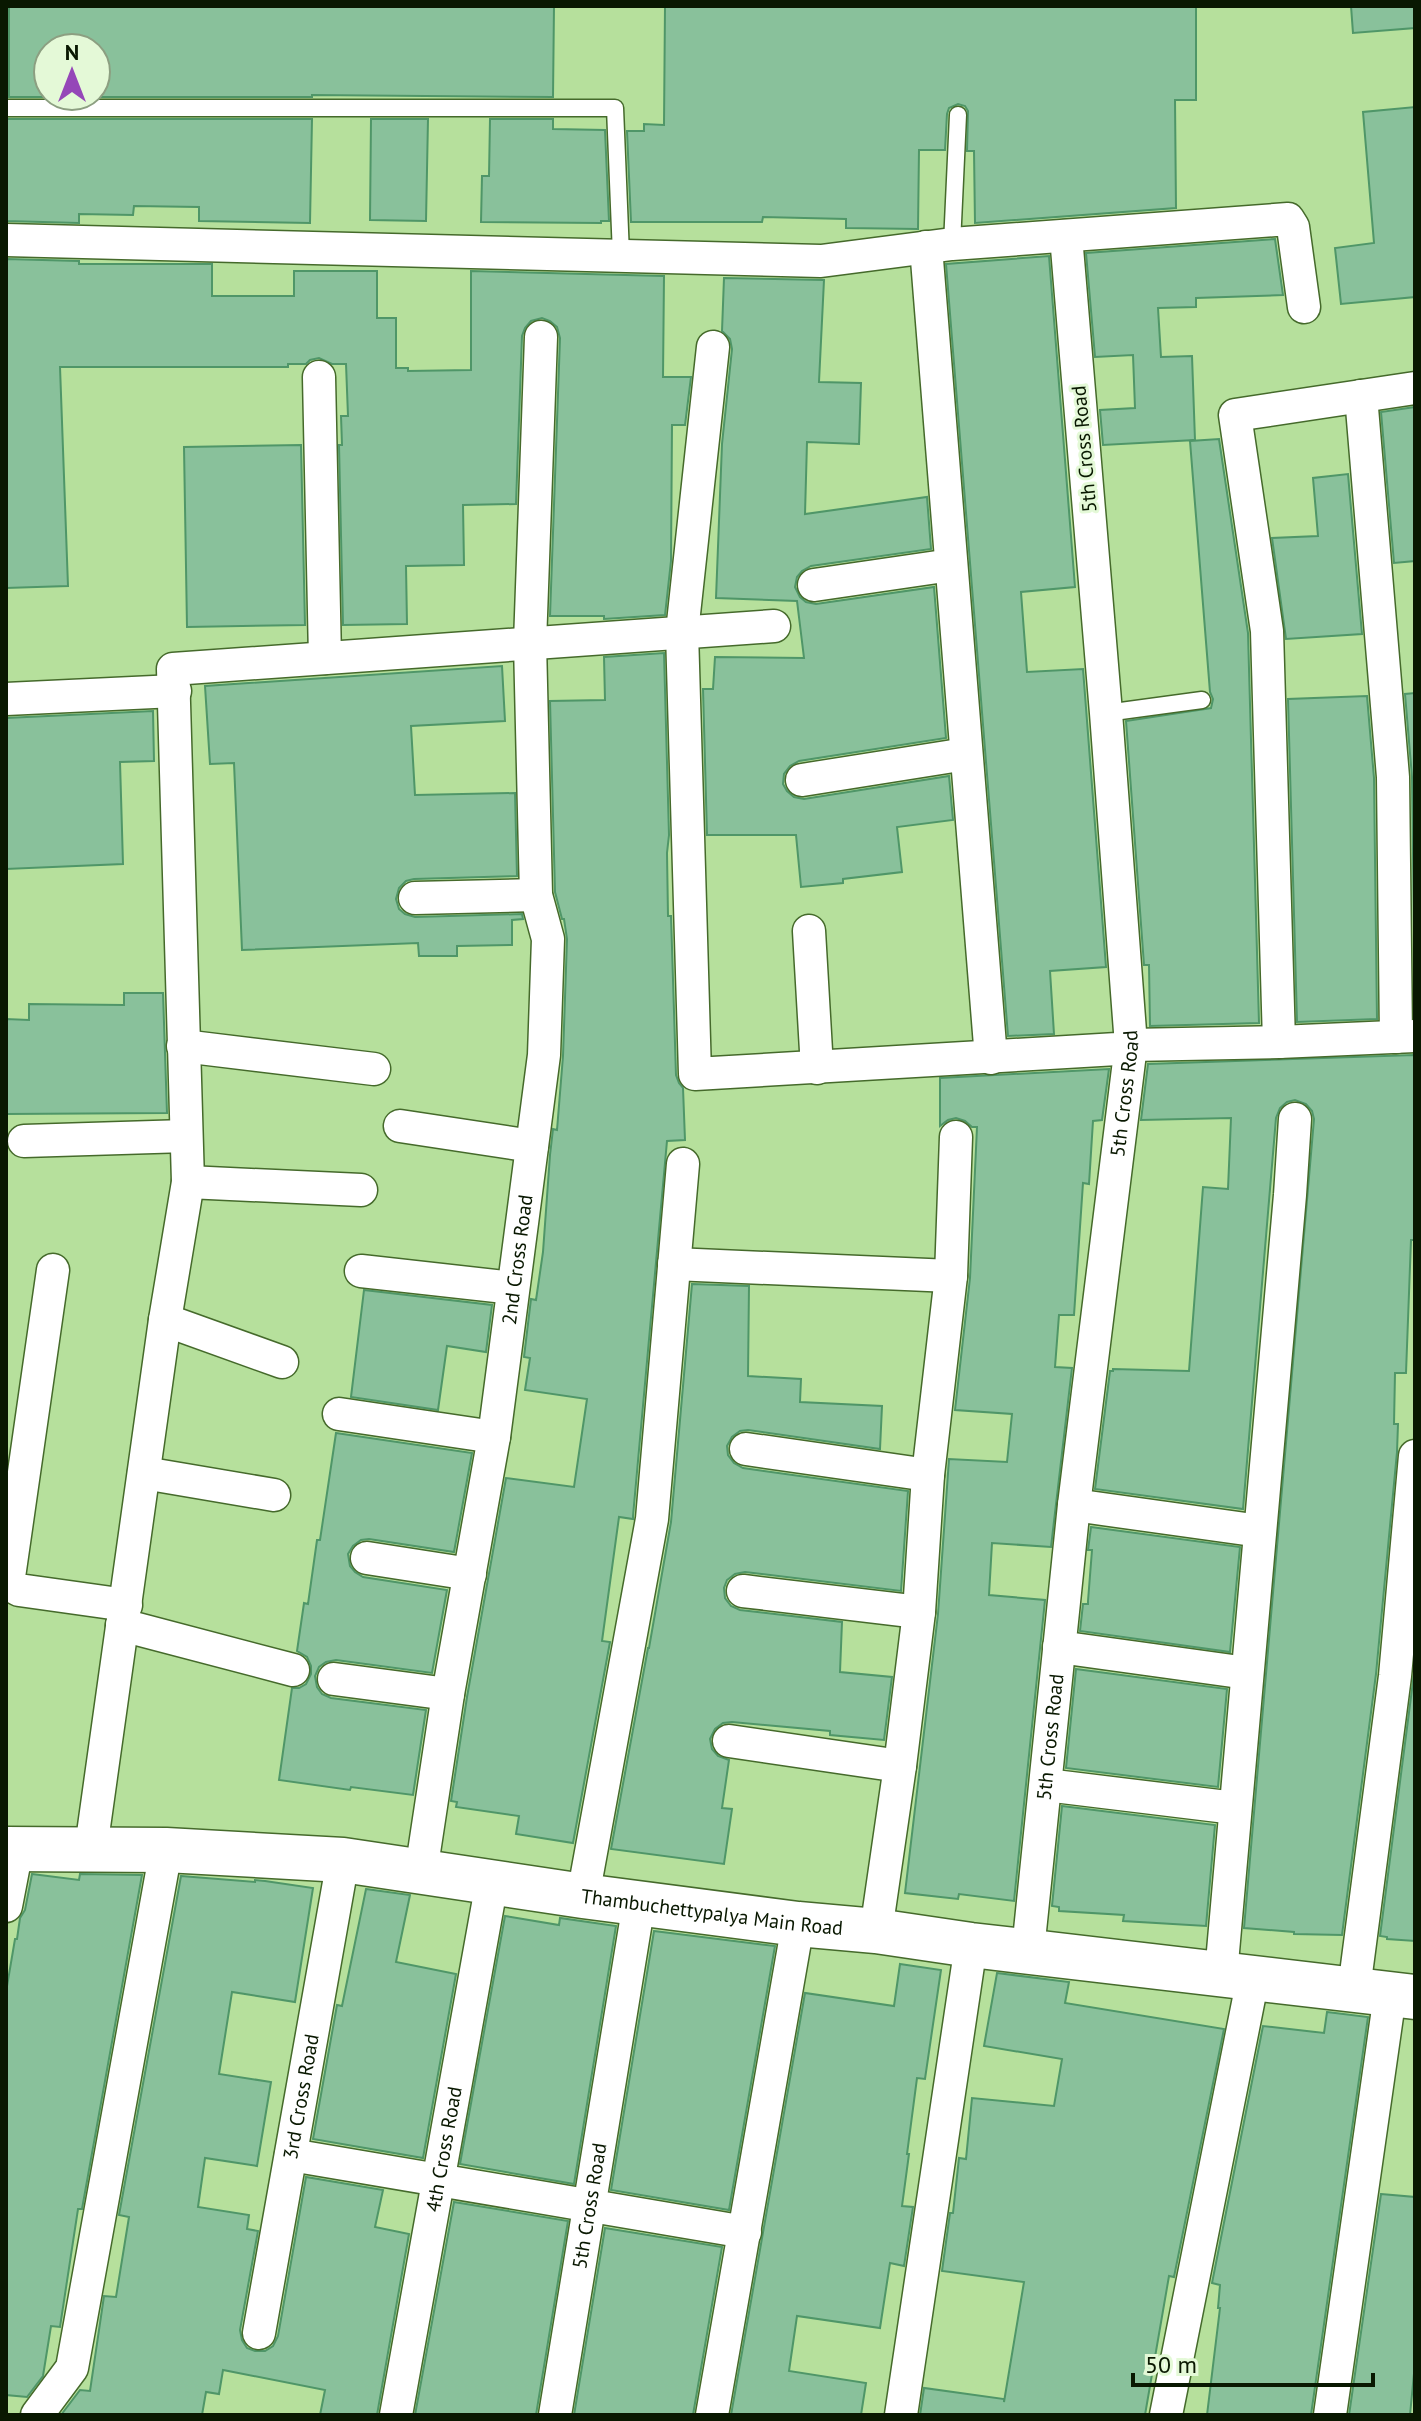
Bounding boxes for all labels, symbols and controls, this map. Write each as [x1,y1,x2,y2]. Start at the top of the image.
north arrow [32,32,112,112]
text: N [65,38,79,66]
street label: 5th Cross Road [1066,385,1102,513]
street label: 5th Cross Road [1104,1029,1144,1158]
street label: 2nd Cross Road [496,1193,539,1326]
street label: 5th Cross Road [1031,1673,1069,1802]
street label: Thambuchettypalya Main Road [579,1883,844,1941]
street label: 3rd Cross Road [277,2032,325,2162]
street label: 4th Cross Road [420,2084,468,2214]
street label: 5th Cross Road [566,2141,612,2271]
scale bar [1133,2337,1373,2387]
text: 50 m [1145,2349,1197,2380]

